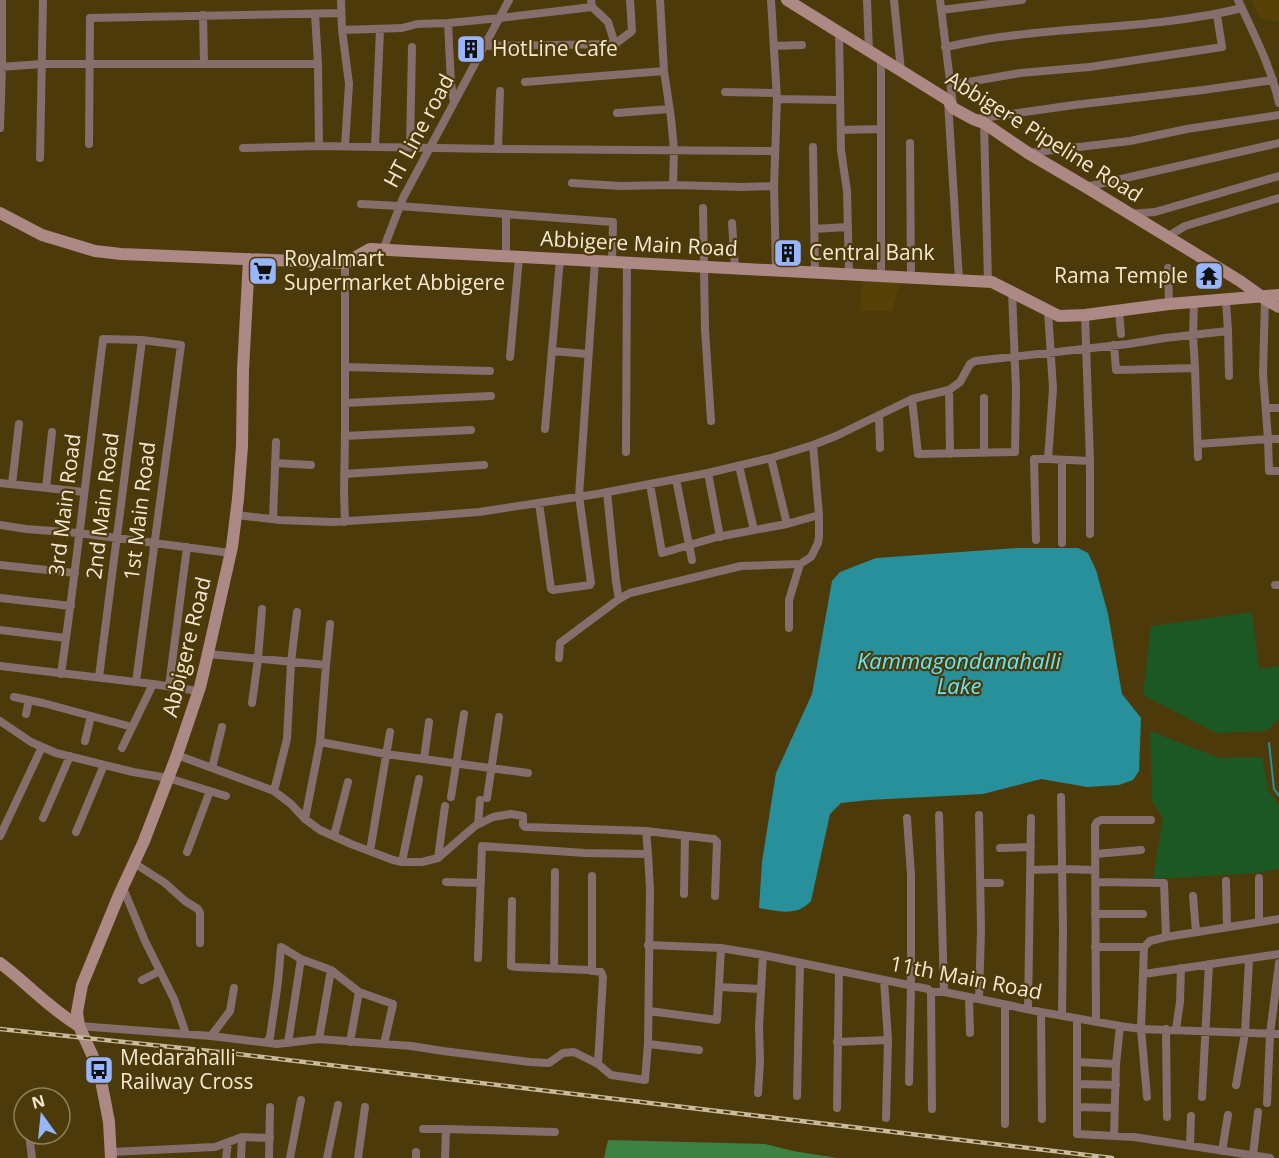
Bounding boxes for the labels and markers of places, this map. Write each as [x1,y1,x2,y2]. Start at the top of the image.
building icon: HotLine Cafe [455,33,487,65]
place label: HotLine Cafe [492,34,618,62]
building icon: Central Bank [772,237,804,269]
place label: Central Bank [809,238,935,266]
place label: Royalmart Supermarket Abbigere [284,244,505,296]
supermarket icon: Royalmart Supermarket Abbigere [247,255,279,287]
temple icon: Rama Temple [1193,260,1225,292]
place label: Rama Temple [1054,261,1188,289]
place label: Medarahalli Railway Cross [120,1043,254,1095]
bus stop icon: Medarahalli Railway Cross [83,1054,115,1086]

